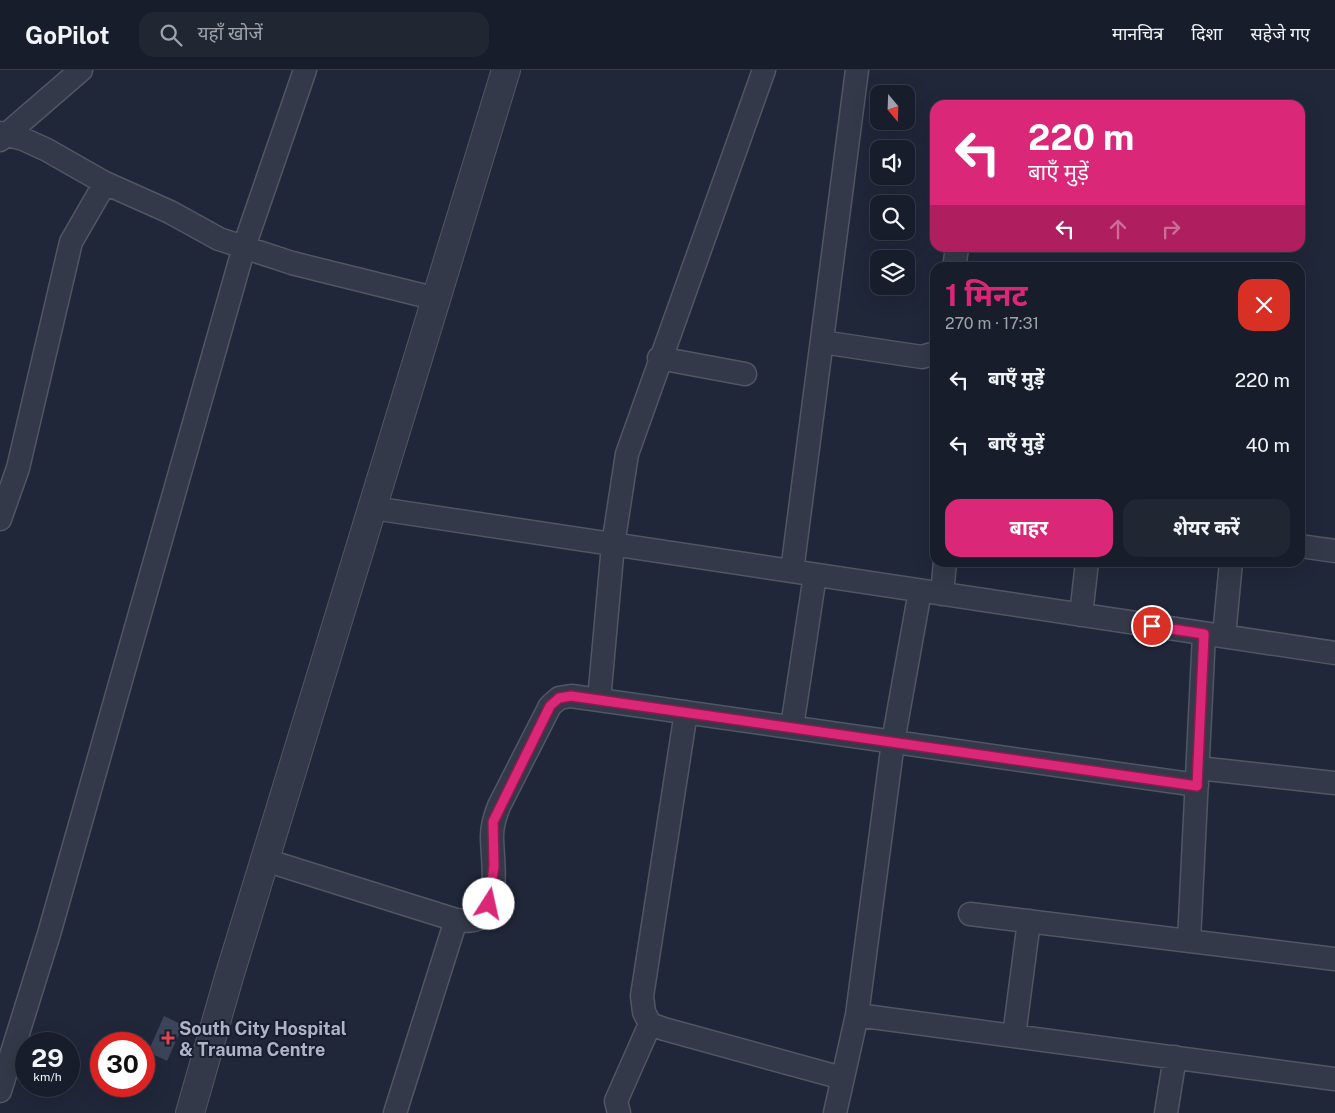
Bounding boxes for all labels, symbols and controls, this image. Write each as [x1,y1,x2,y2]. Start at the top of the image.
search box [139,12,489,57]
text: GoPilot [25,21,109,49]
icon: search [157,21,185,49]
text: यहाँ खोजें [197,22,263,44]
text: मानचित्र [1112,23,1163,44]
text: दिशा [1191,23,1222,44]
text: सहेजे गए [1250,23,1310,44]
north arrow [870,85,915,130]
map controls [870,85,915,295]
text: 220 m [1028,117,1134,158]
icon: left [945,120,1010,185]
button: sound [870,140,915,185]
text: बाएँ मुड़ें [1028,159,1089,185]
button: search [870,195,915,240]
icon: left [1051,215,1079,243]
icon: ahead [1104,215,1132,243]
icon: right [1157,215,1185,243]
button: layers [870,250,915,295]
text: 1 मिनट [945,277,1028,313]
button: close [1238,279,1290,331]
text: 270 m · 17:31 [945,314,1039,333]
icon: left [945,366,973,394]
text: बाएँ मुड़ें [988,367,1044,389]
text: 220 m [1235,369,1290,391]
icon: left [945,431,973,459]
text: बाएँ मुड़ें [988,432,1044,454]
text: 40 m [1245,434,1290,456]
button: बाहर [945,499,1113,557]
button: शेयर करें [1123,499,1290,557]
pin [1131,605,1173,647]
icon: arrive [1138,612,1166,640]
position arrow [462,877,514,929]
place label: South City Hospital & Trauma Centre [179,1018,347,1060]
marker: South City Hospital & Trauma Centre [161,1031,175,1045]
speed limit sign: 30 [90,1032,155,1097]
text: 29 [31,1043,64,1073]
text: km/h [33,1070,62,1084]

